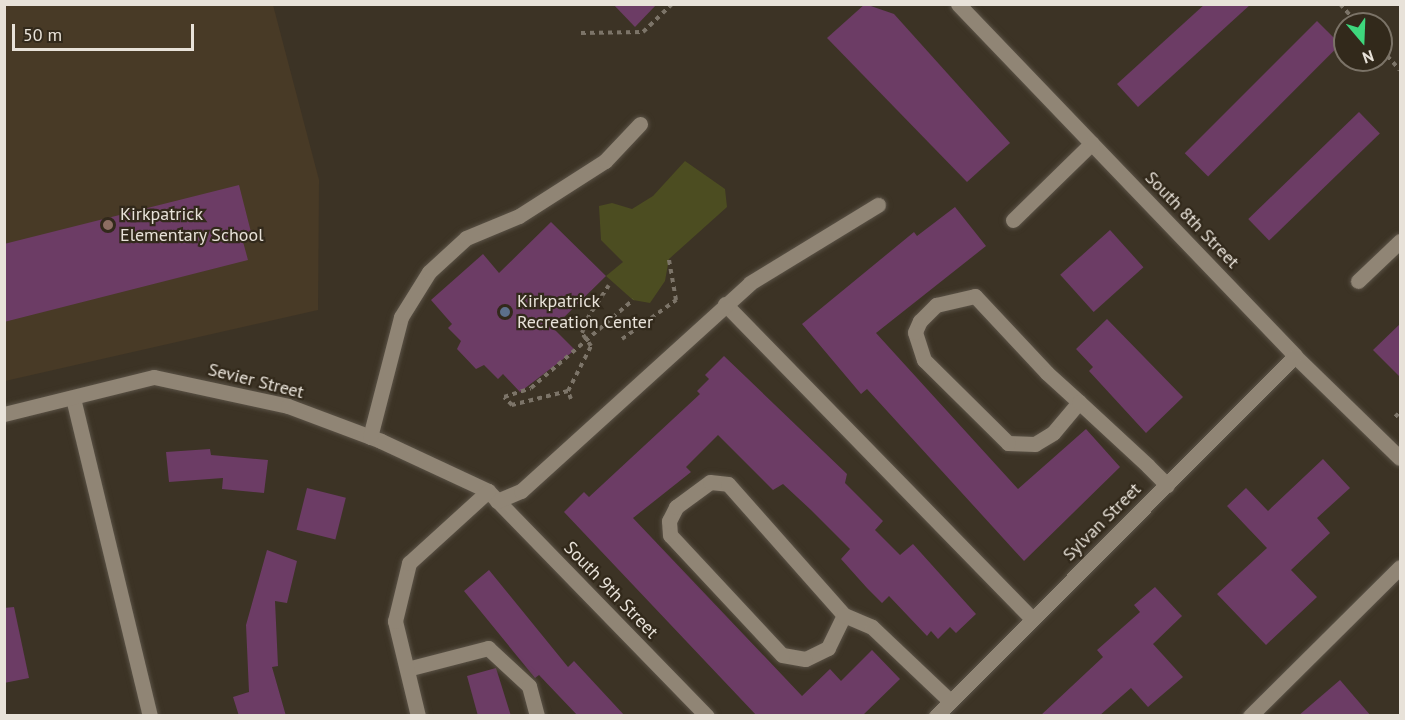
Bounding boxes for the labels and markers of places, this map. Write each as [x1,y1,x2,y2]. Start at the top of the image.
place label: Kirkpatrick Elementary School [120,204,264,246]
marker: Kirkpatrick Elementary School [101,218,115,232]
place label: Kirkpatrick Recreation Center [517,291,653,334]
marker: Kirkpatrick Recreation Center [498,305,512,319]

